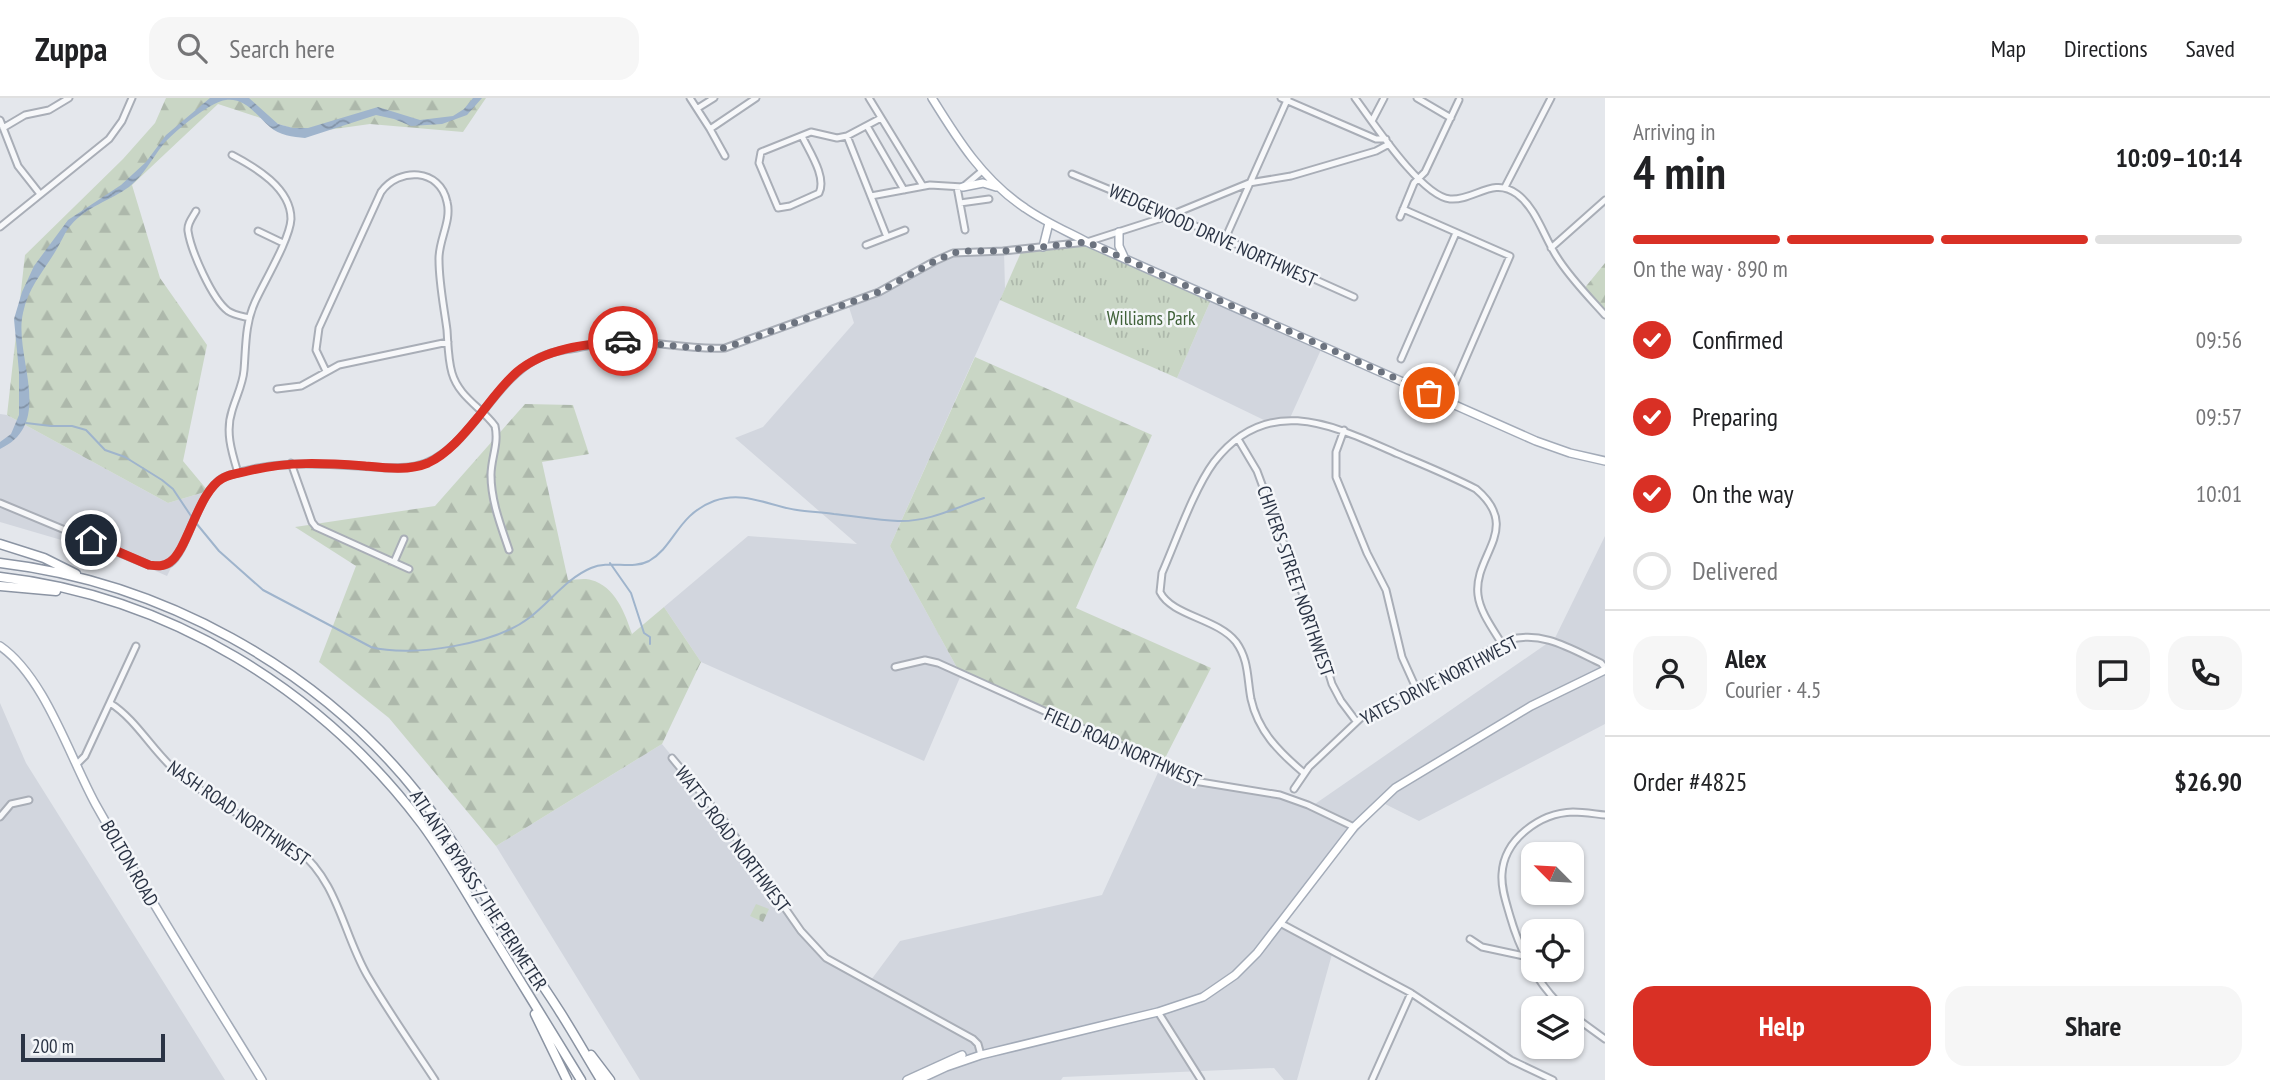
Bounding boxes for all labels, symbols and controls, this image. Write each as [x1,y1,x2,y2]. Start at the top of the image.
search box [149,17,639,80]
text: Zuppa [35,27,107,70]
icon: search [173,29,211,67]
text: Search here [229,32,335,65]
text: Map [1991,33,2026,64]
text: Directions [2064,33,2148,64]
text: Saved [2186,33,2235,64]
text: Arriving in [1633,117,1715,146]
text: 10:09–10:14 [2115,141,2242,174]
text: 4 min [1633,142,1726,202]
street label: WEDGEWOOD DRIVE NORTHWEST [1105,178,1321,292]
text: On the way · 890 m [1633,254,1788,283]
courier [588,306,658,376]
park label: Williams Park [1107,306,1196,330]
icon: check [1633,321,1671,359]
icon: car [604,322,642,360]
text: Confirmed [1692,323,1783,356]
text: 09:56 [2196,325,2242,354]
pin [1399,363,1459,423]
icon: bag [1410,374,1448,412]
icon: check [1633,398,1671,436]
text: Preparing [1692,400,1778,433]
text: 09:57 [2196,402,2242,431]
icon: check [1633,475,1671,513]
text: On the way [1692,477,1794,510]
text: 10:01 [2196,479,2242,508]
street label: CHIVERS STREET NORTHWEST [1252,482,1340,680]
pin [61,510,121,570]
icon: home [72,521,110,559]
text: Delivered [1692,554,1778,587]
street label: YATES DRIVE NORTHWEST [1356,630,1522,730]
button: person [1633,636,1707,710]
button: chat [2076,636,2150,710]
button: phone [2168,636,2242,710]
text: Alex [1725,642,1766,675]
text: Courier · 4.5 [1725,675,1821,704]
street label: FIELD ROAD NORTHWEST [1041,702,1206,793]
street label: NASH ROAD NORTHWEST [163,755,315,871]
street label: WATTS ROAD NORTHWEST [670,761,796,917]
text: Order #4825 [1633,765,1748,798]
text: $26.90 [2174,765,2242,798]
street label: ATLANTA BYPASS / THE PERIMETER [405,785,553,995]
street label: BOLTON ROAD [96,816,164,910]
north arrow [1521,842,1584,905]
map controls [1521,842,1584,1059]
button: locate [1521,919,1584,982]
button: Help [1633,986,1931,1066]
button: Share [1945,986,2242,1066]
button: layers [1521,996,1584,1059]
scale bar [21,1031,164,1063]
text: 200 m [32,1034,74,1058]

